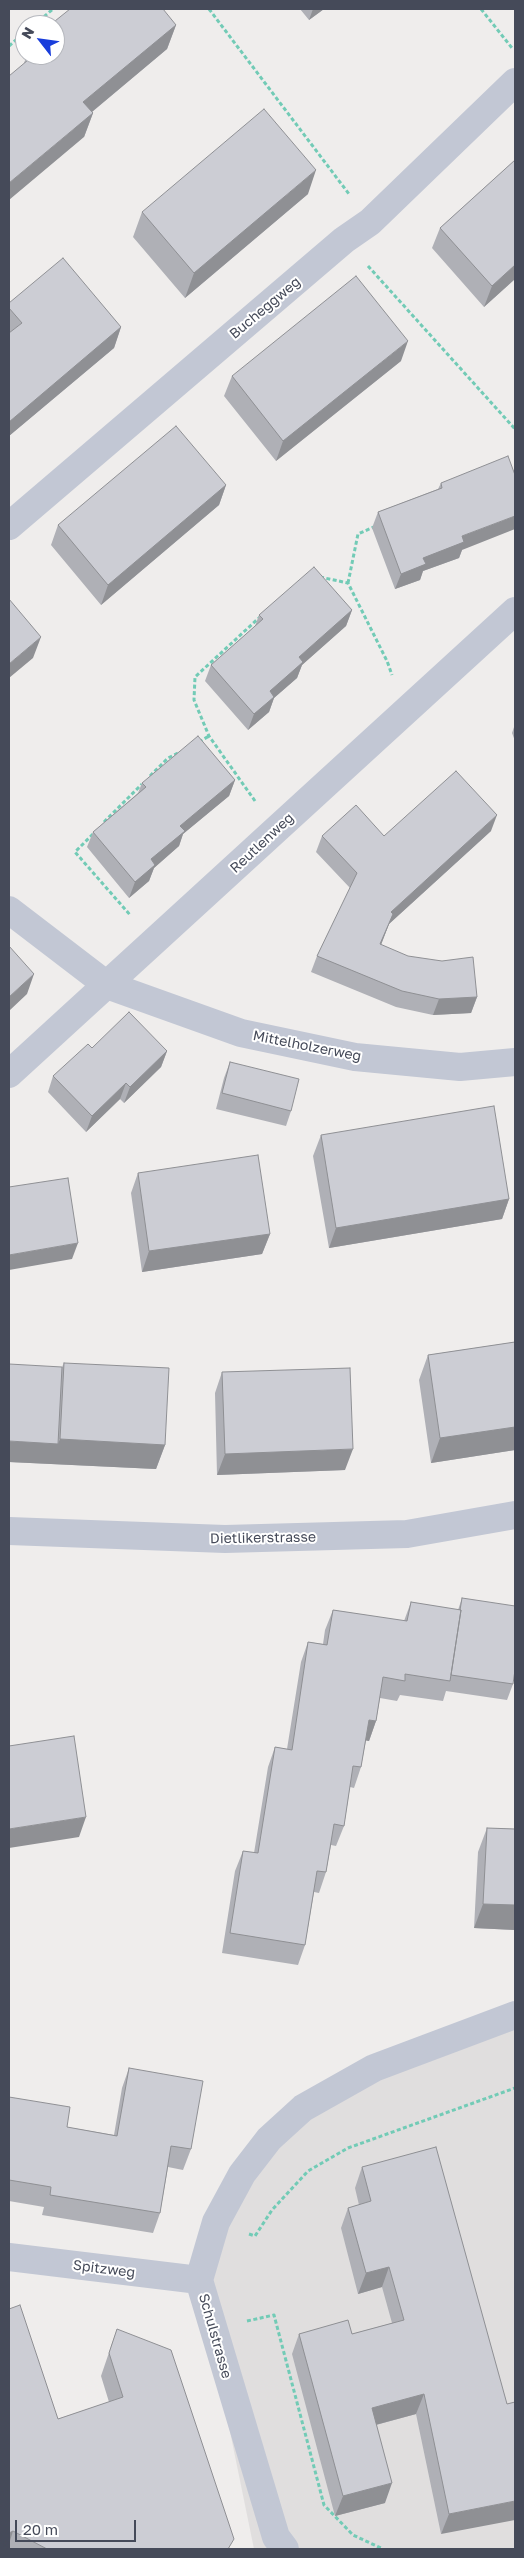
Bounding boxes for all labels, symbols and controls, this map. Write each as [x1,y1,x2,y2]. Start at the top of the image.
north arrow [15,15,65,65]
text: N [17,24,37,42]
street label: Bucheggweg [226,273,304,343]
street label: Reutlenweg [227,809,297,877]
street label: Mittelholzerweg [251,1027,363,1065]
street label: Dietlikerstrasse [210,1529,316,1547]
street label: Spitzweg [72,2257,136,2281]
street label: Schulstrasse [195,2292,235,2380]
scale bar [18,2510,139,2542]
text: 20 m [23,2520,58,2538]

